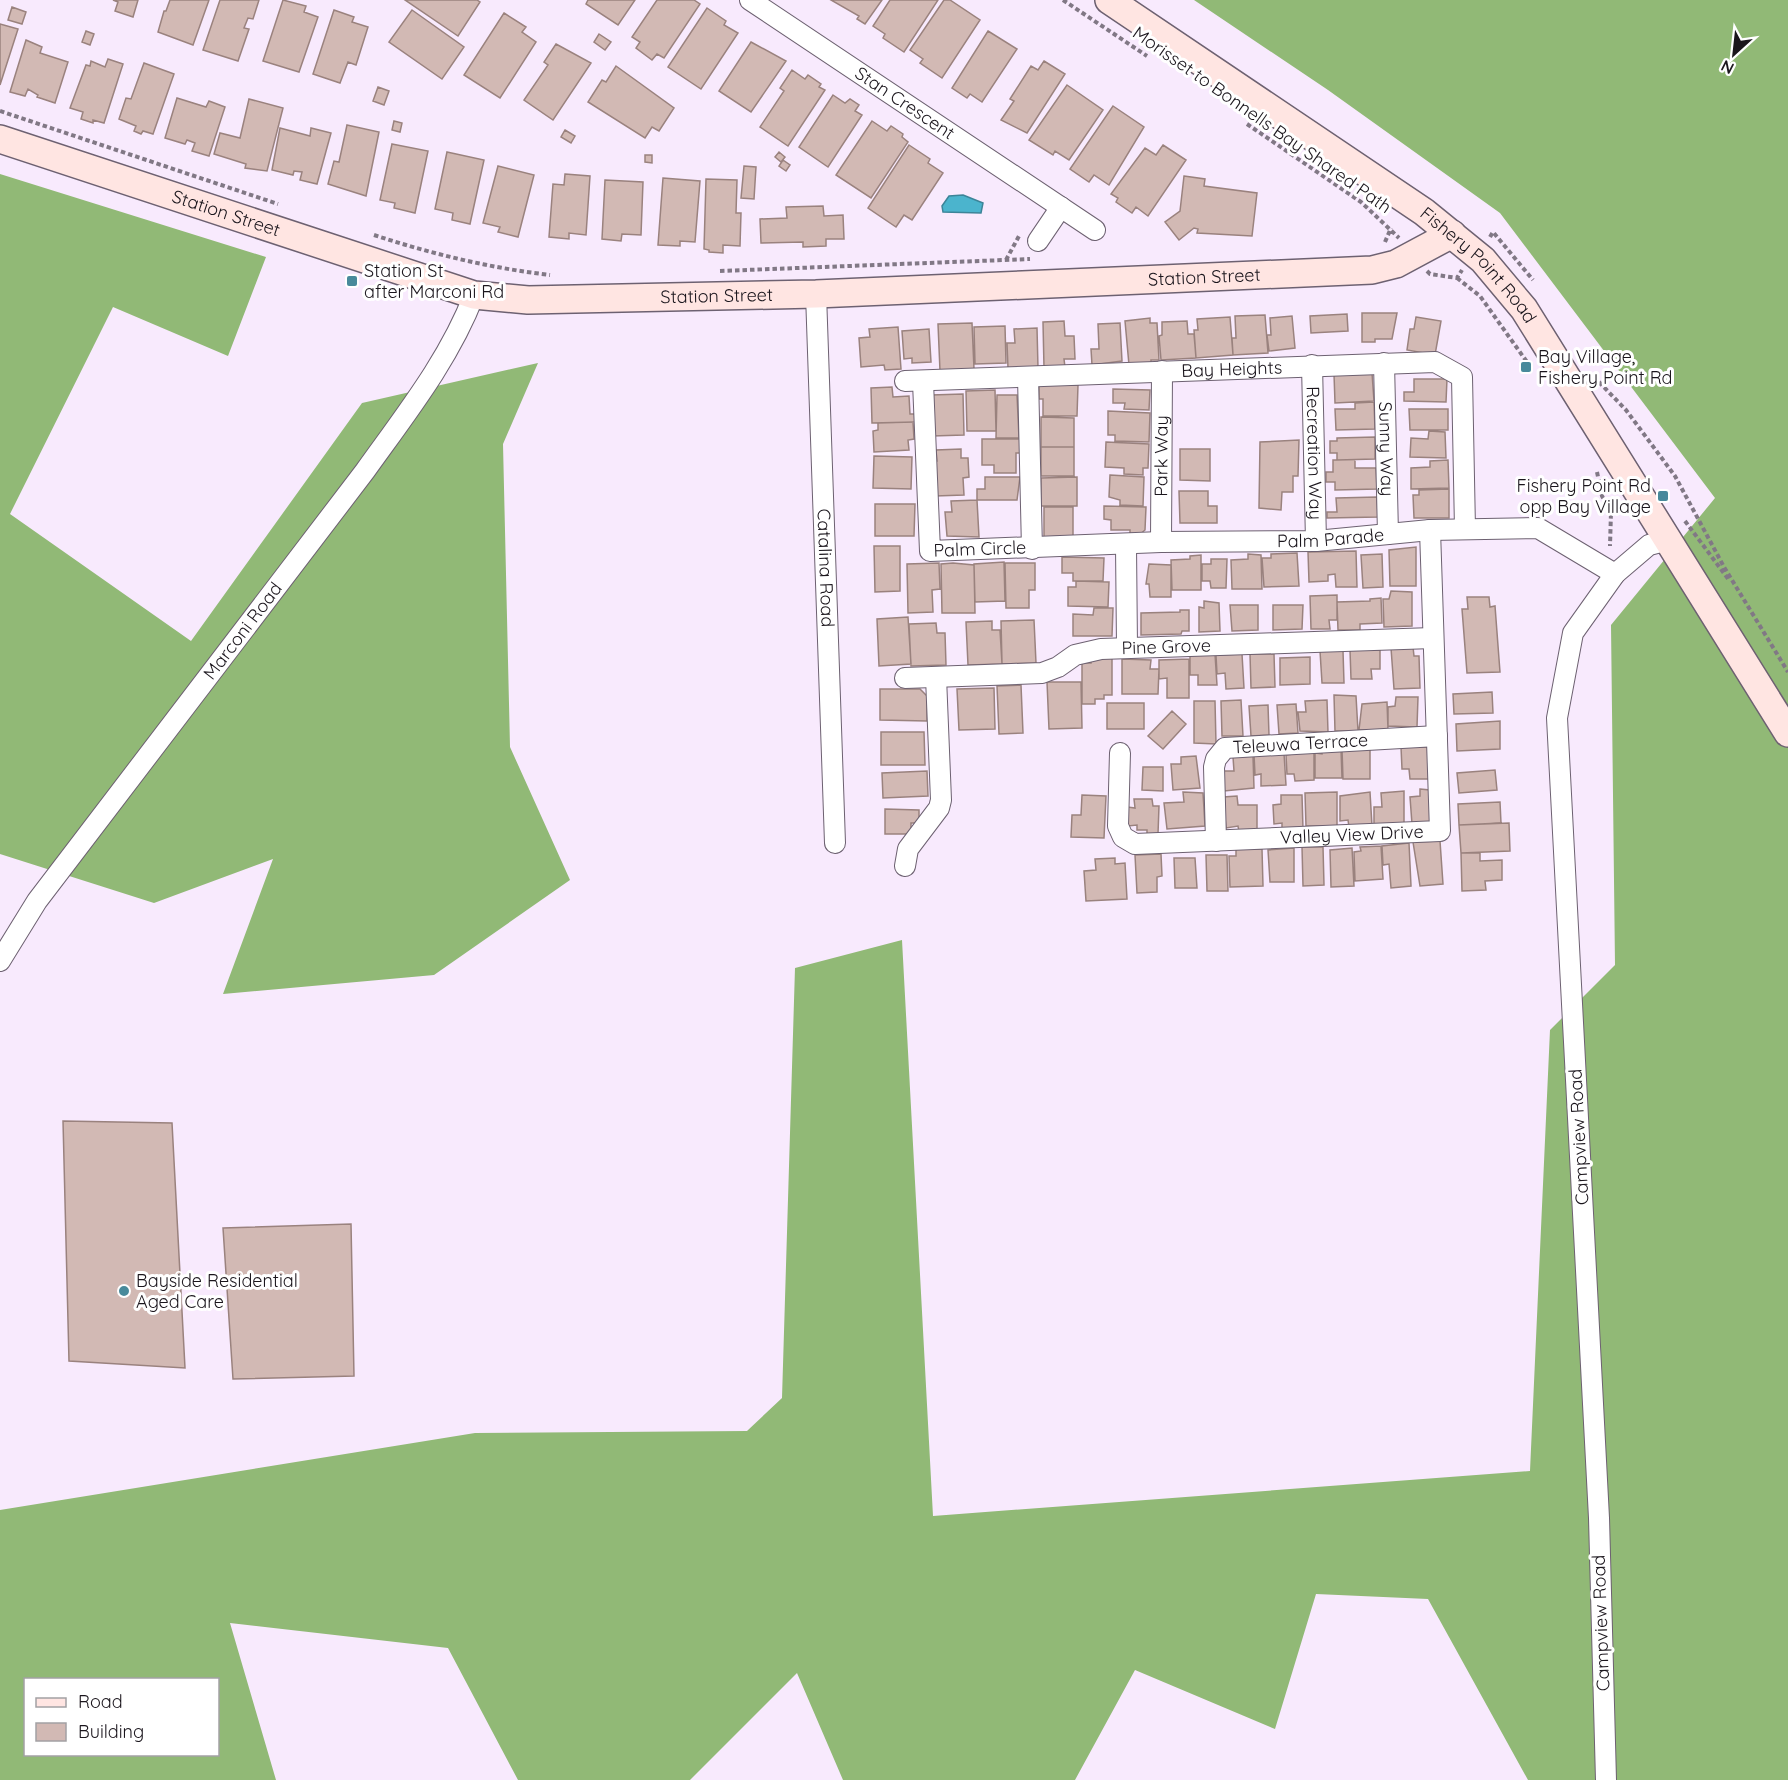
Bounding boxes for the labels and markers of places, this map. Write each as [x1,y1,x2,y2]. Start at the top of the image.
place label: Station St after Marconi Rd [364,259,504,303]
marker: Station St after Marconi Rd [345,274,359,288]
place label: Bay Village, Fishery Point Rd [1538,345,1673,389]
marker: Bay Village, Fishery Point Rd [1519,360,1533,374]
place label: Fishery Point Rd opp Bay Village [1516,474,1651,518]
marker: Fishery Point Rd opp Bay Village [1656,489,1670,503]
place label: Bayside Residential Aged Care [136,1269,298,1313]
marker: Bayside Residential Aged Care [117,1284,131,1298]

